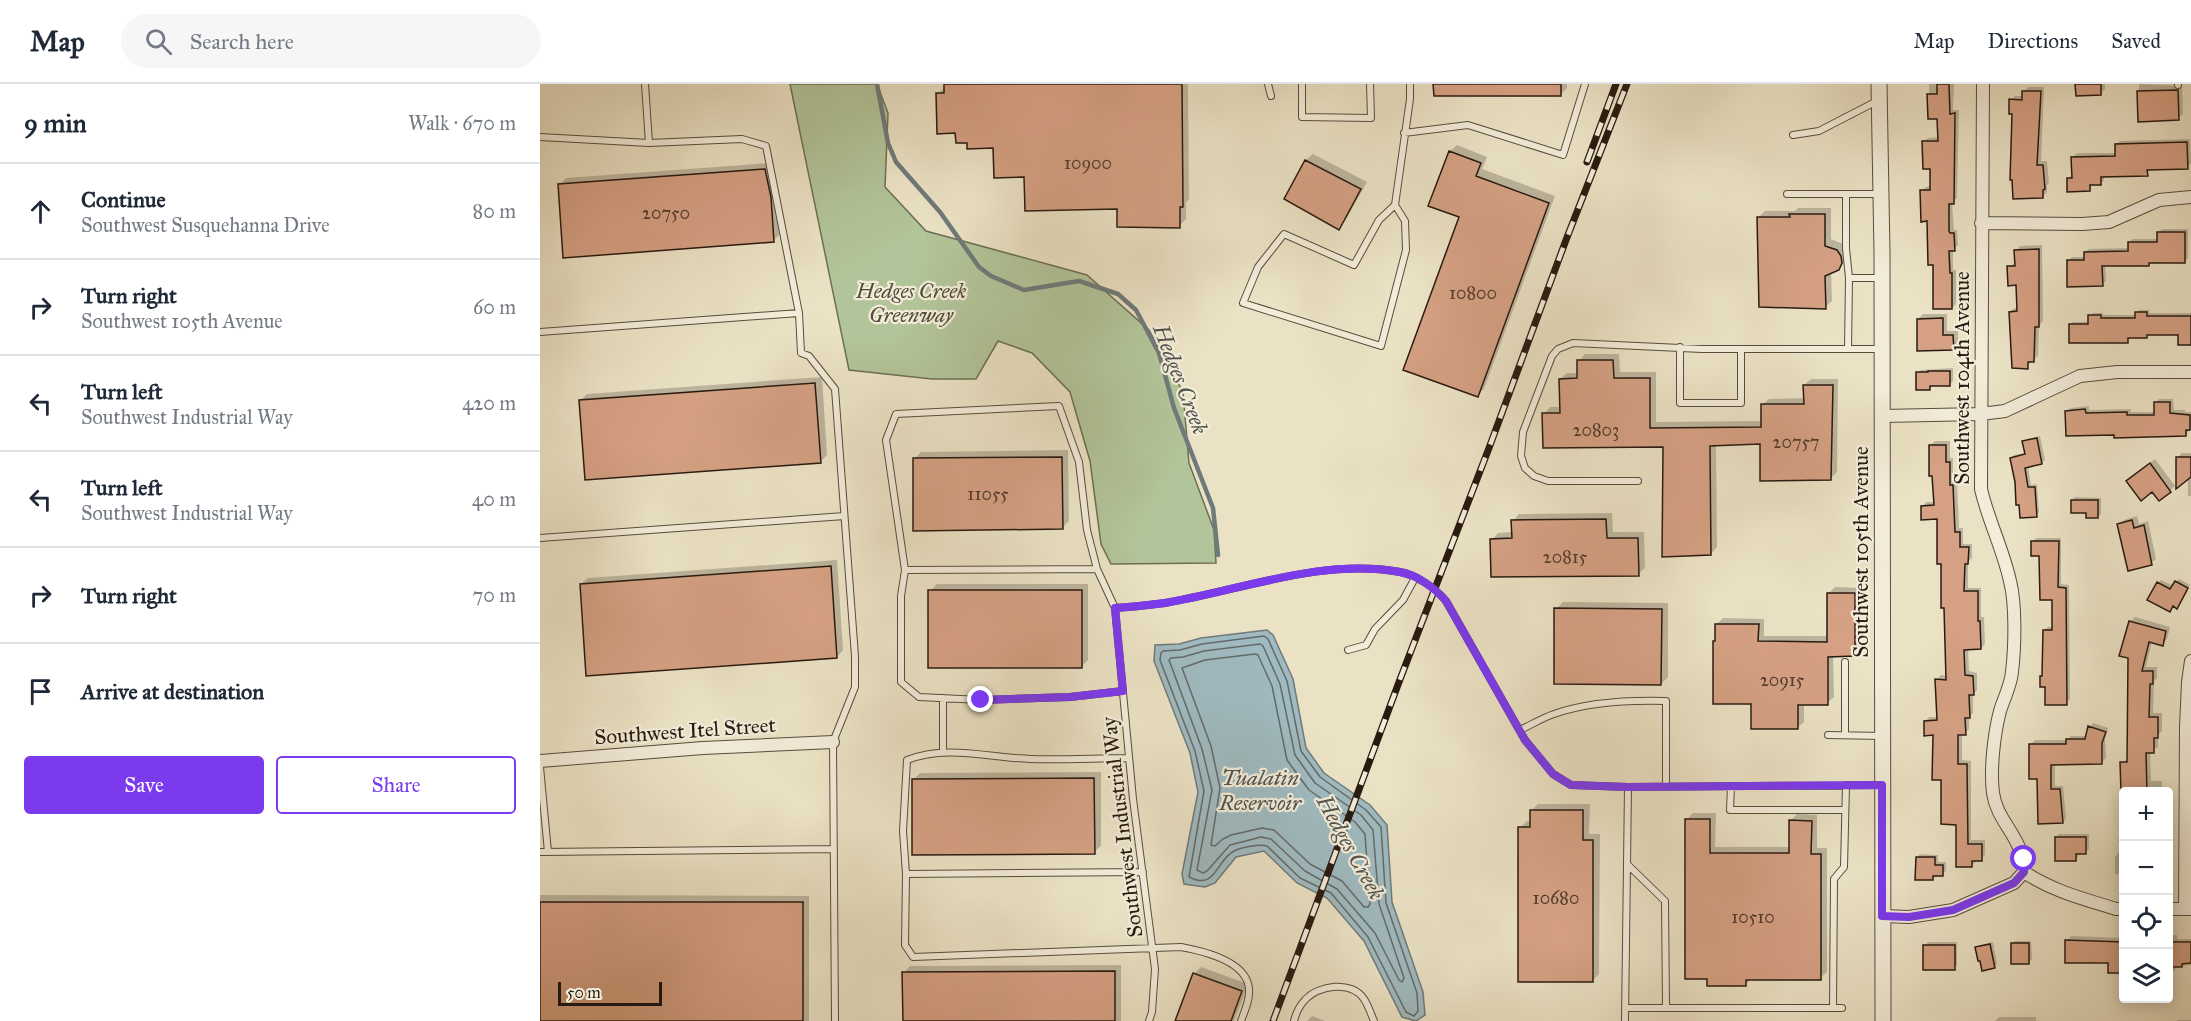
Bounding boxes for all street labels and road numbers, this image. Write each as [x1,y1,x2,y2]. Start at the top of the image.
street label: Southwest 104th Avenue [1949,271,1975,485]
street label: Southwest 105th Avenue [1848,446,1874,658]
street label: Southwest Itel Street [593,712,777,750]
street label: Southwest Industrial Way [1095,714,1148,939]

